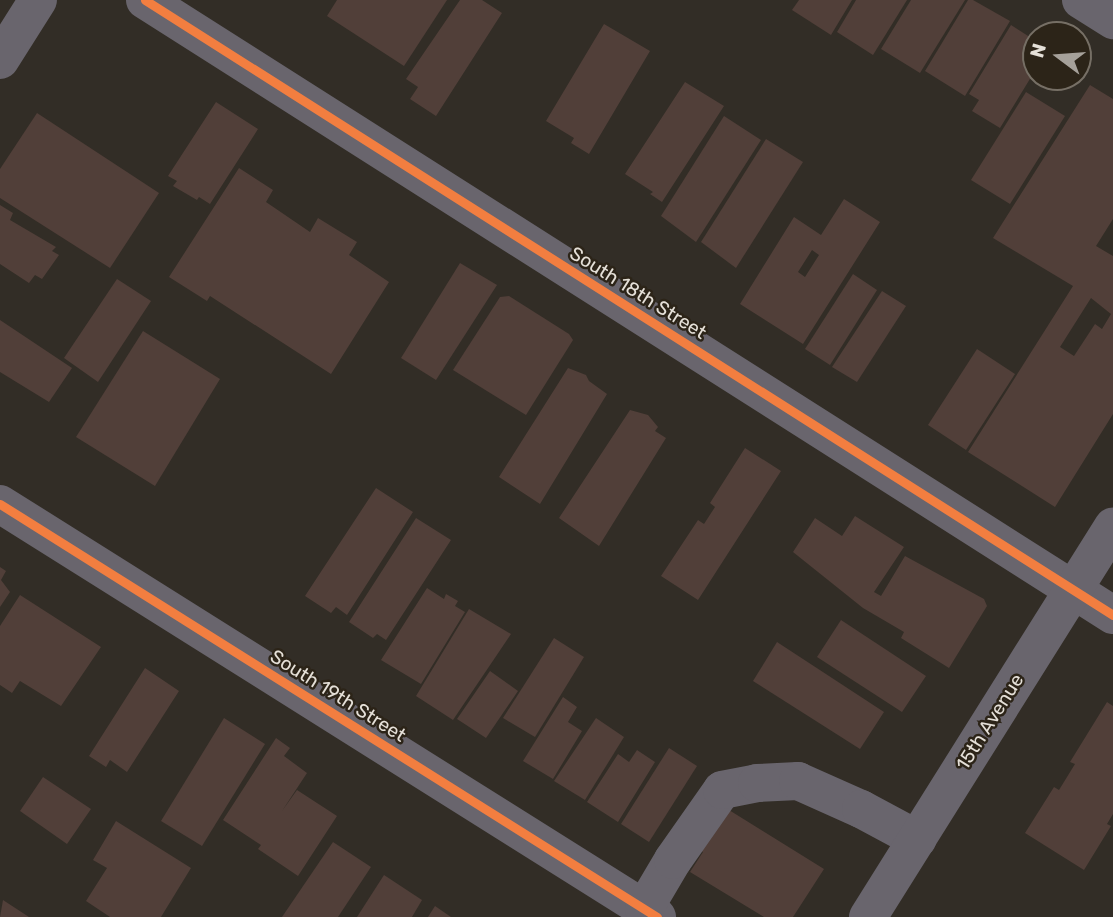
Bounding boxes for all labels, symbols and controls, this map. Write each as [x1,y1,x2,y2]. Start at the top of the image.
north arrow [1022,21,1092,91]
text: N [1025,41,1051,60]
street label: South 18th Street [566,242,710,344]
street label: South 19th Street [266,645,410,747]
street label: 15th Avenue [951,669,1029,775]

